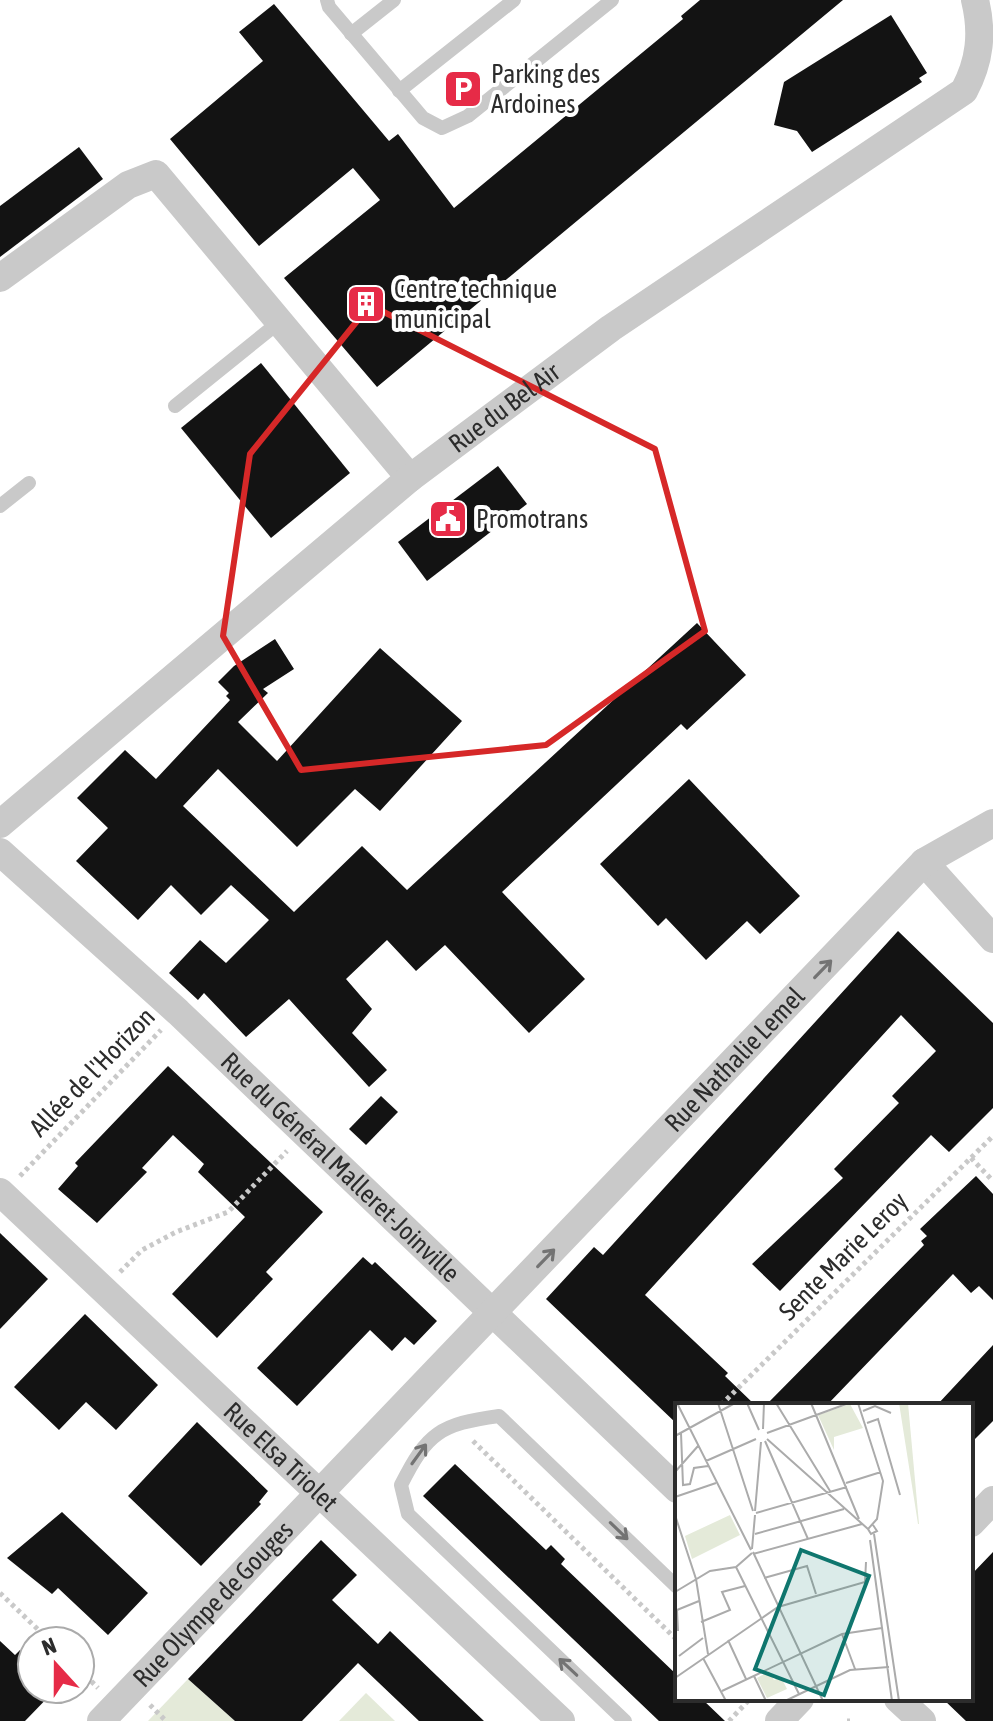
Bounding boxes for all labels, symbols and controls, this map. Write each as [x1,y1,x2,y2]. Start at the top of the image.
place label: Parking des Ardoines [491,59,600,119]
parking icon: Parking des Ardoines [442,68,484,110]
place label: Centre technique municipal [394,274,557,334]
building icon: Centre technique municipal [345,283,387,325]
street label: Rue du Bel Air [443,357,566,459]
public building icon: Promotrans [427,498,469,540]
place label: Promotrans [476,504,588,534]
one-way arrow [813,959,832,979]
street label: Rue Nathalie Lemel [659,981,811,1138]
street label: Allée de l'Horizon [23,1001,161,1143]
street label: Rue du Général Malleret-Joinville [215,1046,466,1288]
street label: Sente Marie Leroy [773,1186,913,1326]
one-way arrow [537,1248,556,1268]
street label: Rue Elsa Triolet [218,1396,344,1518]
inset map [675,1403,973,1701]
one-way arrow [411,1444,427,1466]
street label: Rue Olympe de Gouges [127,1515,299,1693]
one-way arrow [609,1522,629,1541]
north arrow [16,1625,96,1705]
text: N [38,1632,60,1661]
one-way arrow [559,1659,579,1677]

